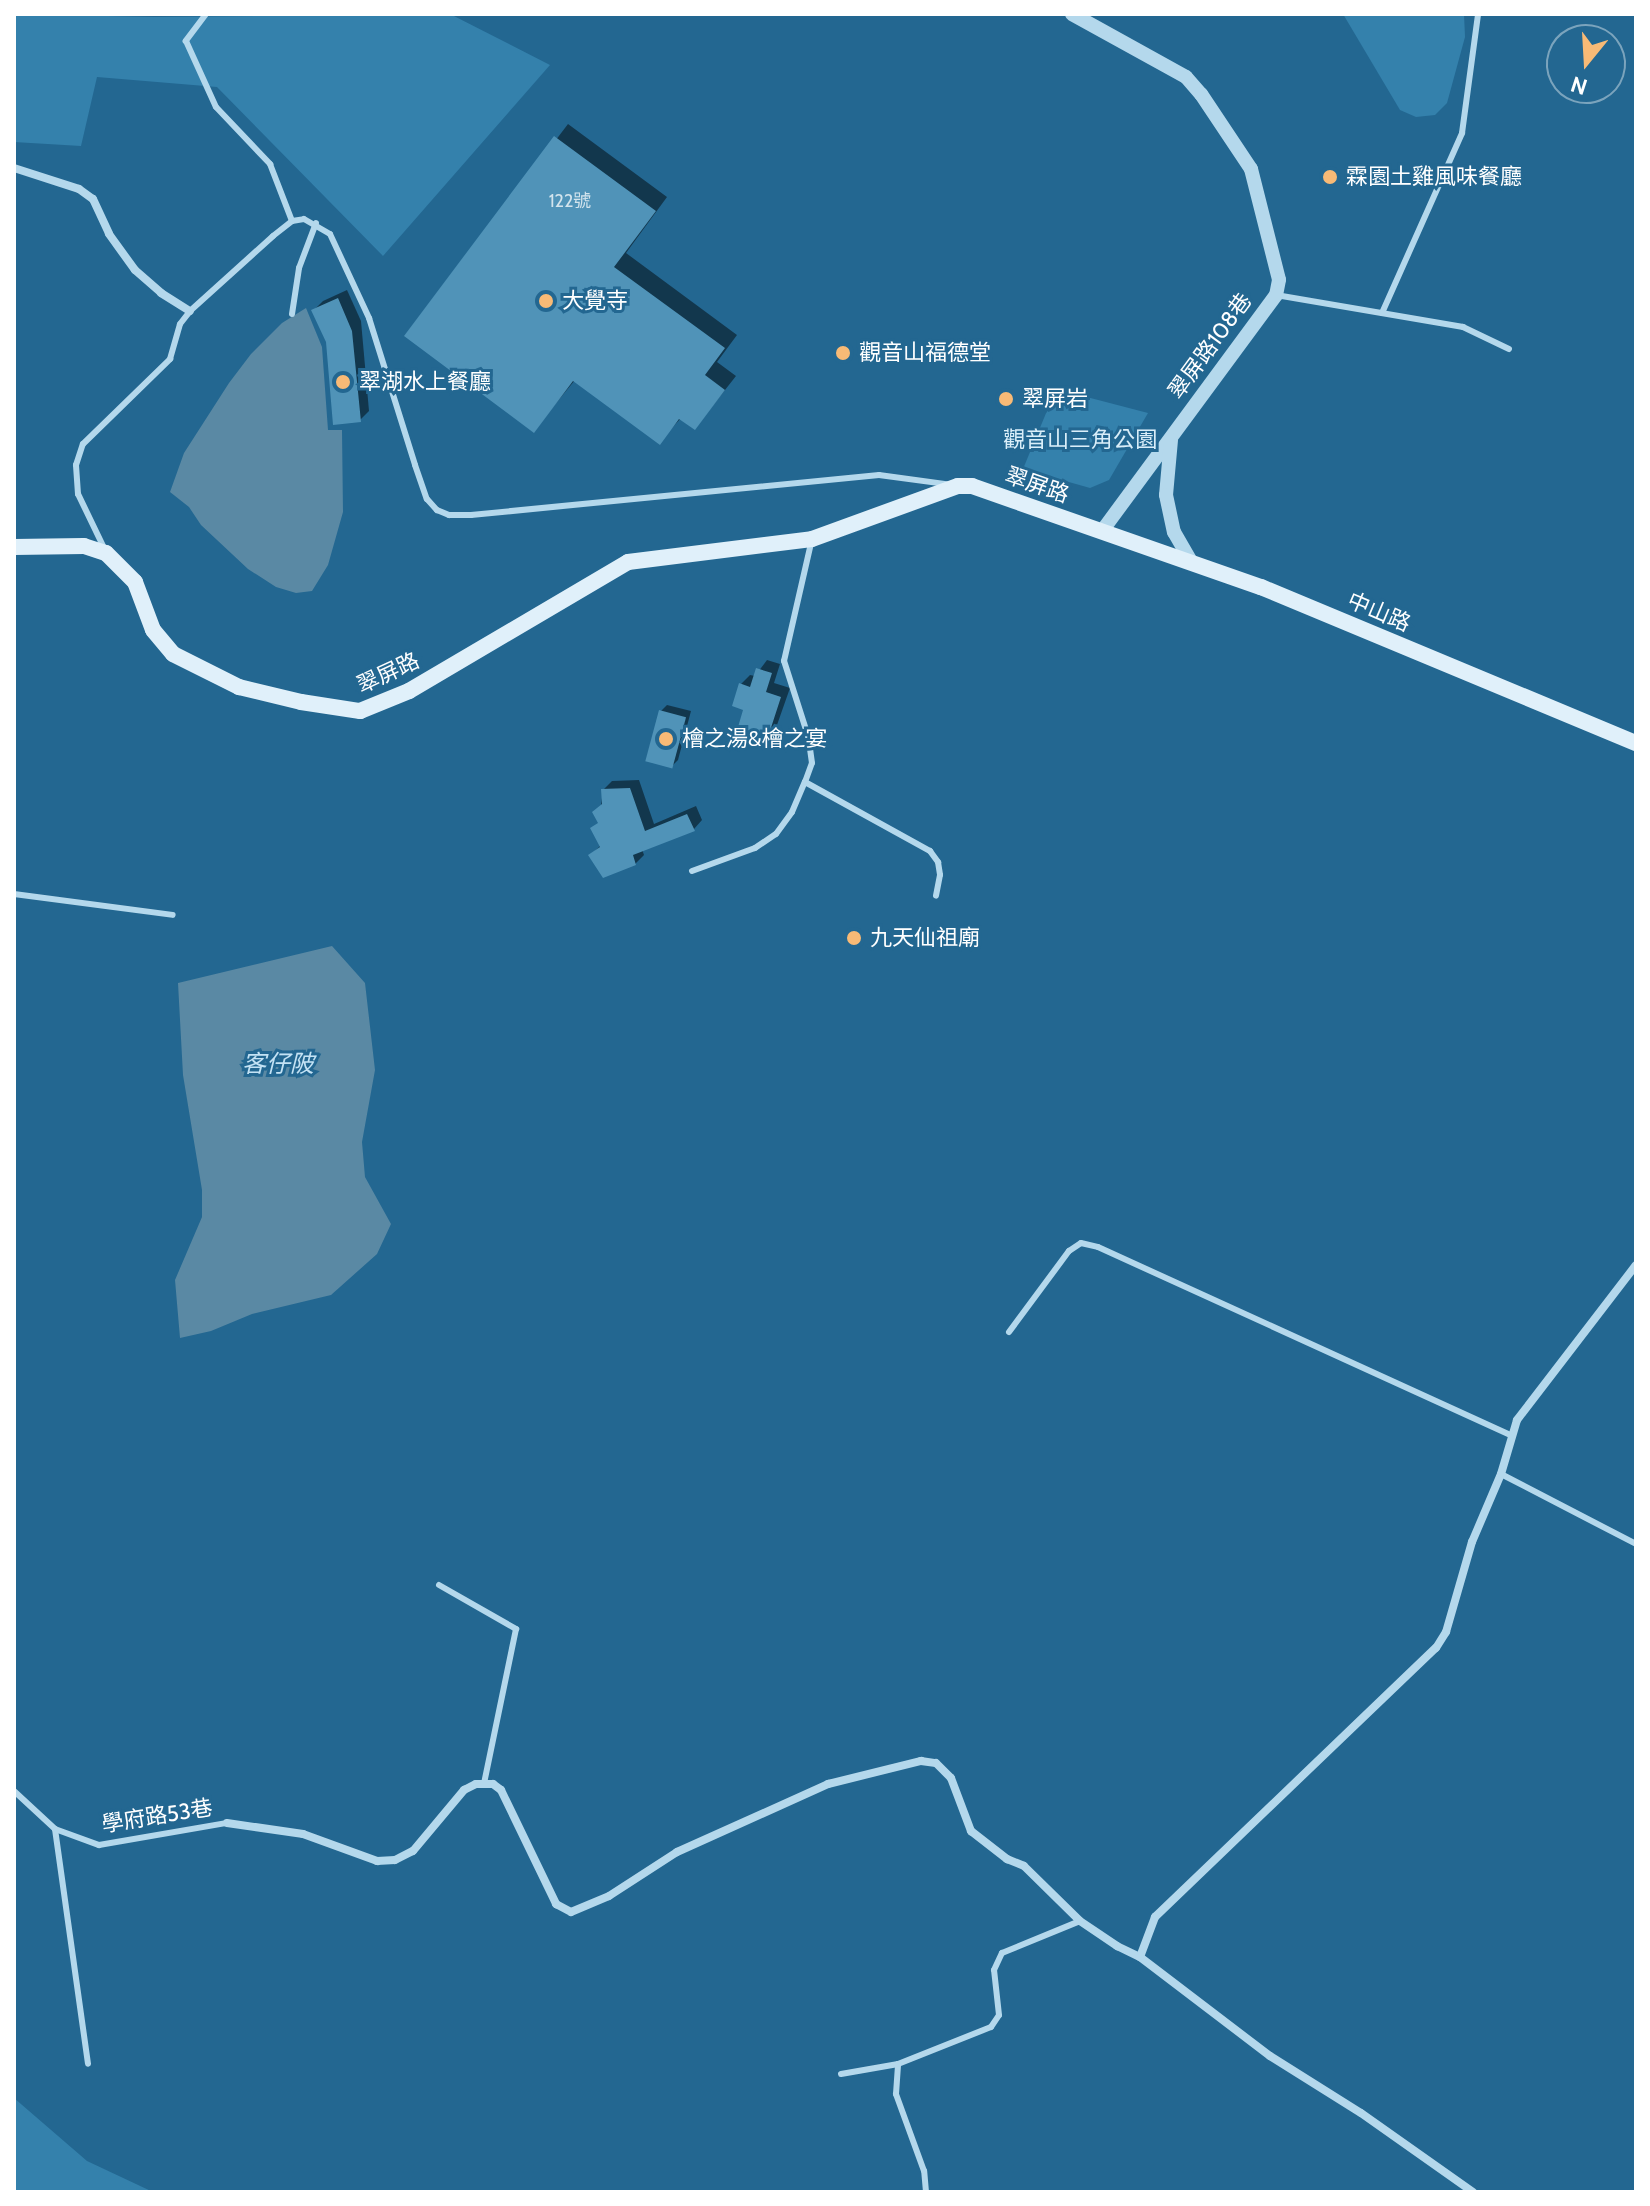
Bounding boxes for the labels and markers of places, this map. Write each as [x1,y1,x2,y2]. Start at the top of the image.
place label: 霖園土雞風味餐廳 [1346,164,1522,190]
marker: 霖園土雞風味餐廳 [1321,168,1339,186]
place label: 大覺寺 [562,288,628,314]
marker: 大覺寺 [537,292,555,310]
place label: 觀音山福德堂 [859,340,991,366]
marker: 觀音山福德堂 [834,344,852,362]
place label: 翠湖水上餐廳 [359,369,491,395]
marker: 翠湖水上餐廳 [334,373,352,391]
place label: 翠屏岩 [1022,386,1088,412]
marker: 翠屏岩 [997,390,1015,408]
place label: 檜之湯&檜之宴 [682,726,827,752]
marker: 檜之湯&檜之宴 [657,730,675,748]
place label: 九天仙祖廟 [870,925,980,951]
marker: 九天仙祖廟 [845,929,863,947]

